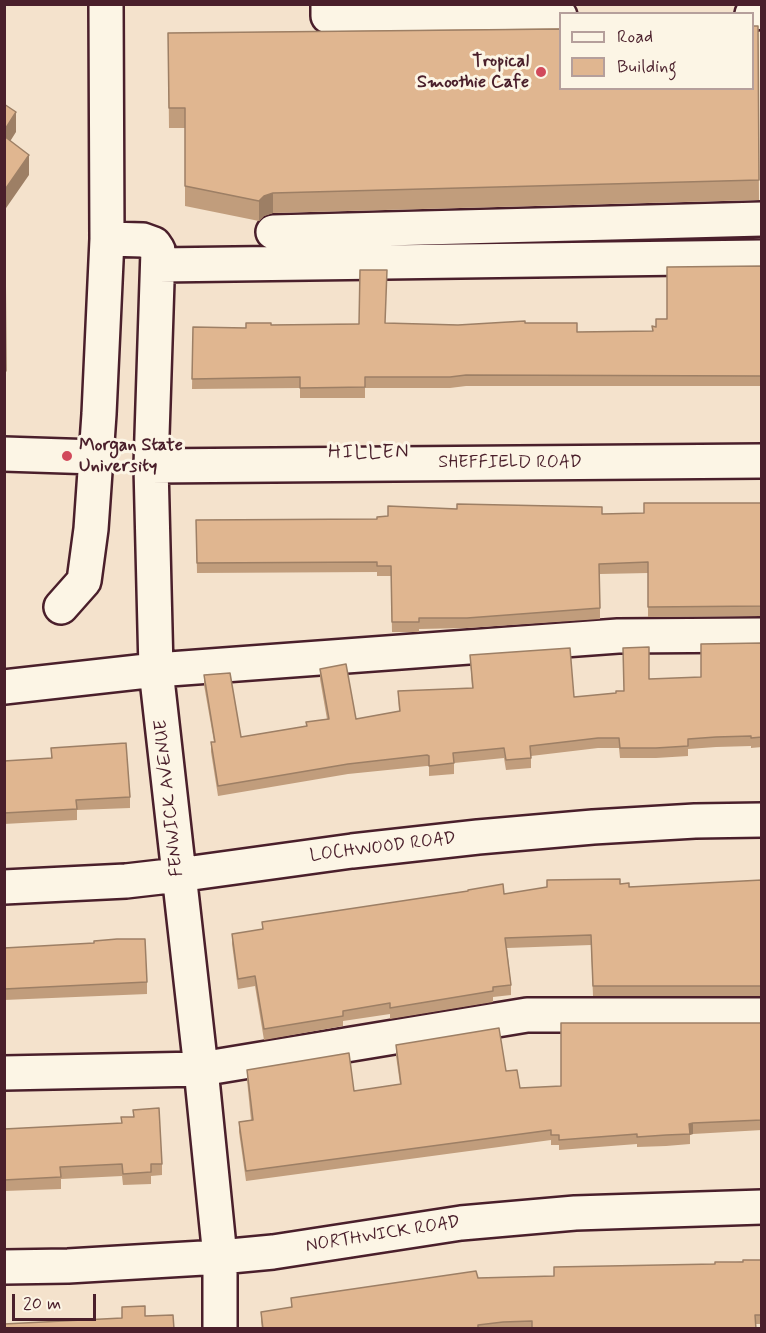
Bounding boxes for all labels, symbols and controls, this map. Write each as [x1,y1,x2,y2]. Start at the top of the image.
legend [559,12,754,90]
text: Road [617,25,653,49]
place label: Tropical Smoothie Cafe [417,51,529,94]
text: Building [617,55,677,79]
marker: Tropical Smoothie Cafe [534,65,548,79]
place label: Morgan State University [79,435,183,478]
district label: HILLEN [328,442,410,466]
marker: Morgan State University [60,449,74,463]
street label: SHEFFIELD ROAD [438,452,582,474]
street label: FENWICK AVENUE [151,718,189,878]
street label: LOCHWOOD ROAD [309,828,457,868]
street label: NORTHWICK ROAD [304,1212,462,1258]
scale bar [15,1282,99,1320]
text: 20 m [23,1292,61,1316]

